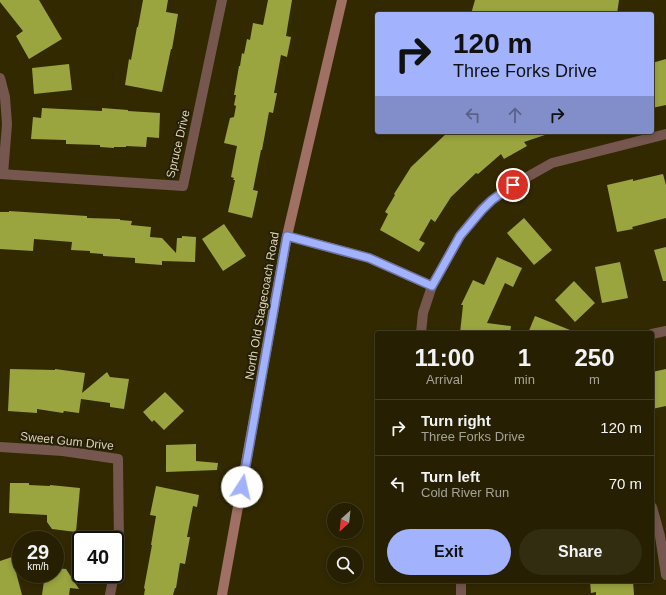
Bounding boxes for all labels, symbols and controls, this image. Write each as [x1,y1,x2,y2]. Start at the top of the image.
icon: right [387,28,439,80]
text: 120 m [453,28,532,59]
text: Three Forks Drive [453,61,597,81]
icon: left [462,104,484,126]
icon: ahead [504,104,526,126]
icon: right [546,104,568,126]
street label: Spruce Drive [163,108,193,179]
pin [496,168,530,202]
icon: arrive [502,174,524,196]
street label: North Old Stagecoach Road [242,231,282,381]
text: 11:00 [414,344,475,371]
text: 1 [518,344,531,371]
text: 250 [574,344,615,371]
text: Arrival [426,372,463,387]
text: min [514,372,535,387]
text: m [589,372,600,387]
text: Turn right [421,412,491,429]
icon: right [387,417,409,439]
text: 120 m [600,419,642,436]
street label: Sweet Gum Drive [20,429,115,453]
text: Three Forks Drive [421,429,525,444]
position arrow [221,466,263,508]
text: Turn left [421,468,480,485]
icon: left [387,473,409,495]
text: 70 m [609,475,642,492]
text: Cold River Run [421,485,509,500]
north arrow [327,503,363,539]
map controls [327,503,363,583]
button: Exit [387,529,511,575]
button: Share [519,529,642,575]
speed limit sign: 40 [72,531,124,583]
text: 29 [27,541,49,563]
button: search [327,547,363,583]
text: km/h [27,561,49,572]

